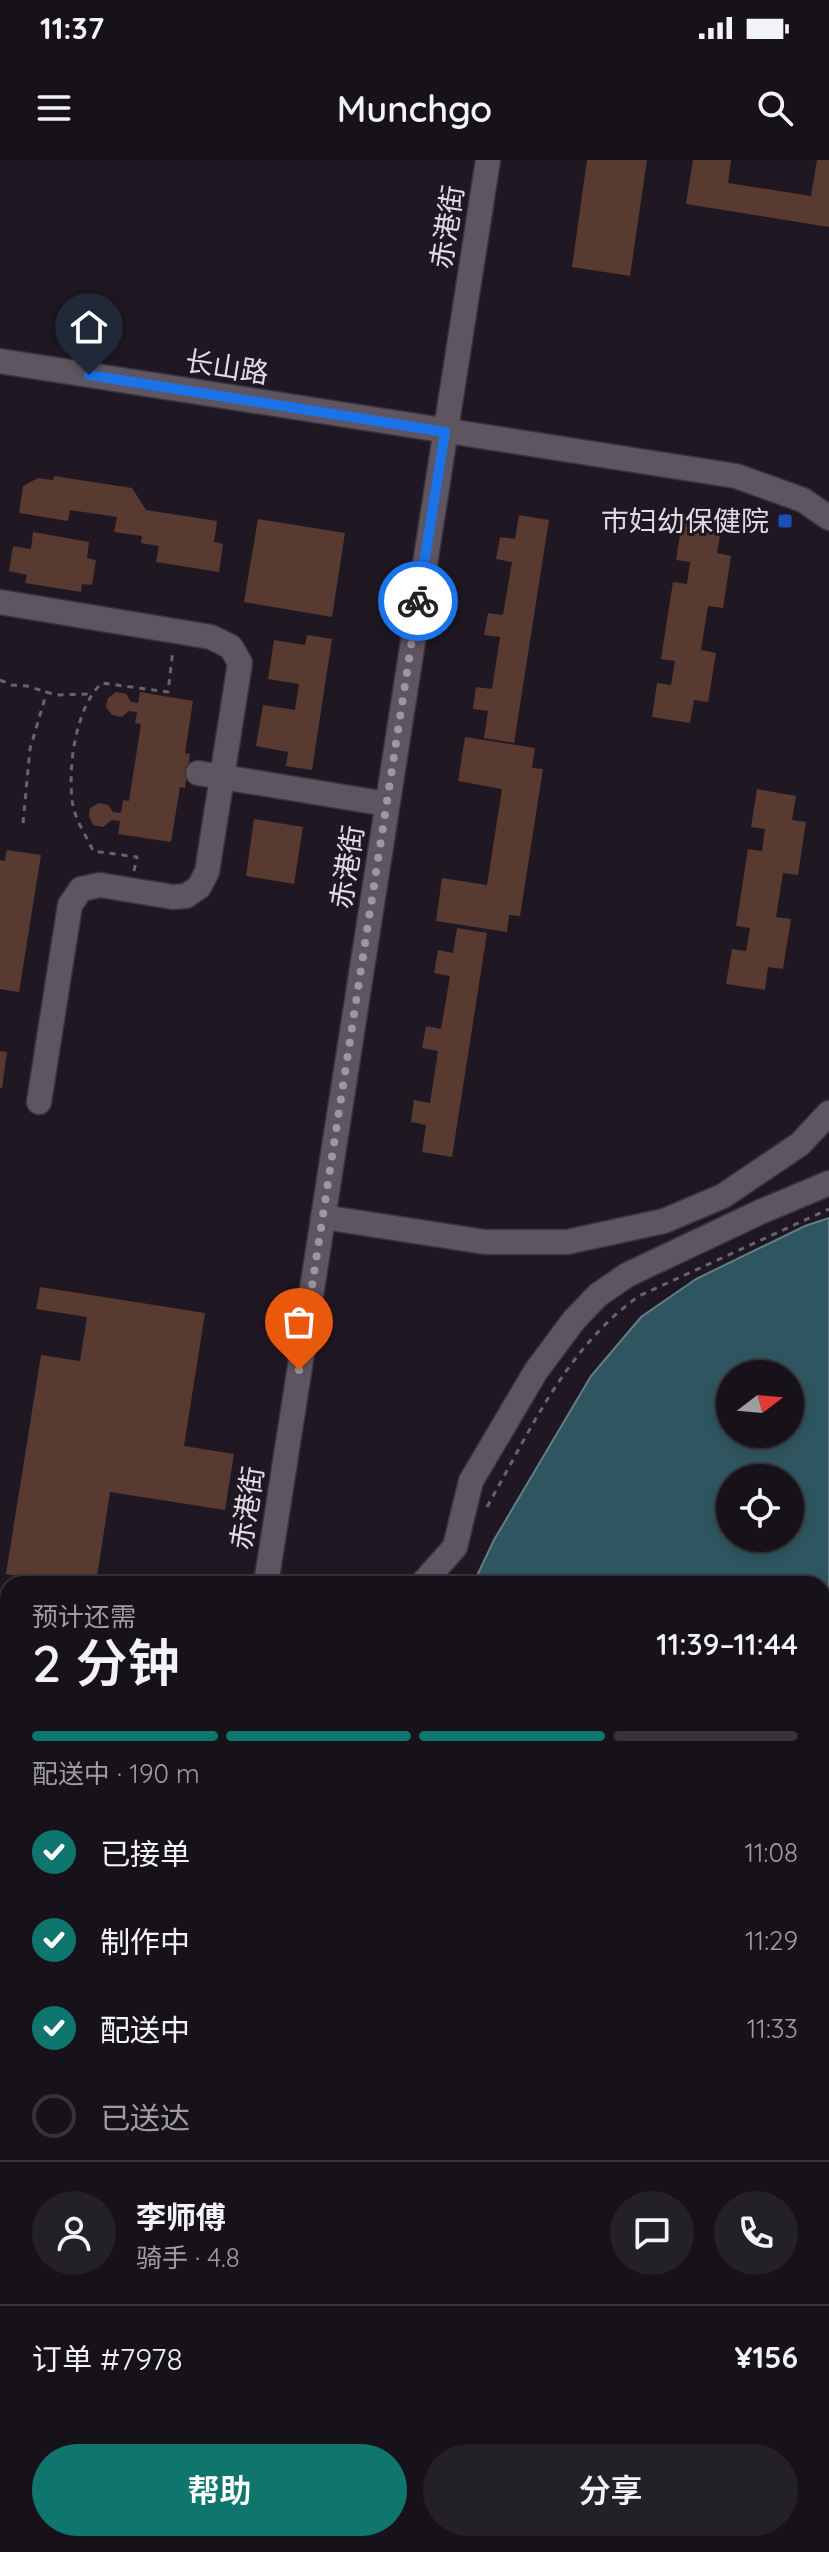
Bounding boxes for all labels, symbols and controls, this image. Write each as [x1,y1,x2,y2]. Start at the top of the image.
text: 11:37 [40,9,104,47]
icon: menu [32,86,76,130]
text: Munchgo [337,86,492,131]
icon: search [753,86,797,130]
street label: 赤港街 [423,183,470,271]
pin [55,293,123,375]
icon: home [67,305,111,349]
street label: 长山路 [183,343,271,390]
place label: 巿妇幼保健院 [601,503,769,538]
marker: 巿妇幼保健院 [776,512,794,530]
courier [378,561,458,641]
icon: bike [396,579,440,623]
street label: 赤港街 [323,823,370,911]
pin [265,1288,333,1370]
icon: bag [277,1300,321,1344]
north arrow [716,1360,804,1448]
map controls [716,1360,804,1552]
street label: 赤港街 [223,1464,270,1552]
button: locate [716,1464,804,1552]
text: 预计还需 [32,1600,136,1633]
text: 11:39–11:44 [656,1625,798,1663]
text: 2 分钟 [32,1630,180,1695]
text: 配送中 · 190 m [32,1757,200,1790]
icon: check [32,1830,76,1874]
text: 已接单 [100,1835,190,1873]
text: 11:08 [744,1836,798,1869]
icon: check [32,1918,76,1962]
text: 制作中 [100,1923,190,1961]
text: 11:29 [745,1924,798,1957]
icon: check [32,2006,76,2050]
text: 配送中 [100,2011,190,2049]
text: 11:33 [747,2012,798,2045]
text: 已送达 [100,2099,190,2137]
button: person [32,2191,116,2275]
button: chat [610,2191,694,2275]
button: phone [714,2191,798,2275]
text: 李师傅 [136,2198,226,2236]
text: 骑手 · 4.8 [136,2241,240,2274]
text: ¥156 [735,2338,798,2376]
text: 订单 #7978 [32,2340,183,2378]
button: 帮助 [32,2444,407,2536]
button: 分享 [423,2444,798,2536]

